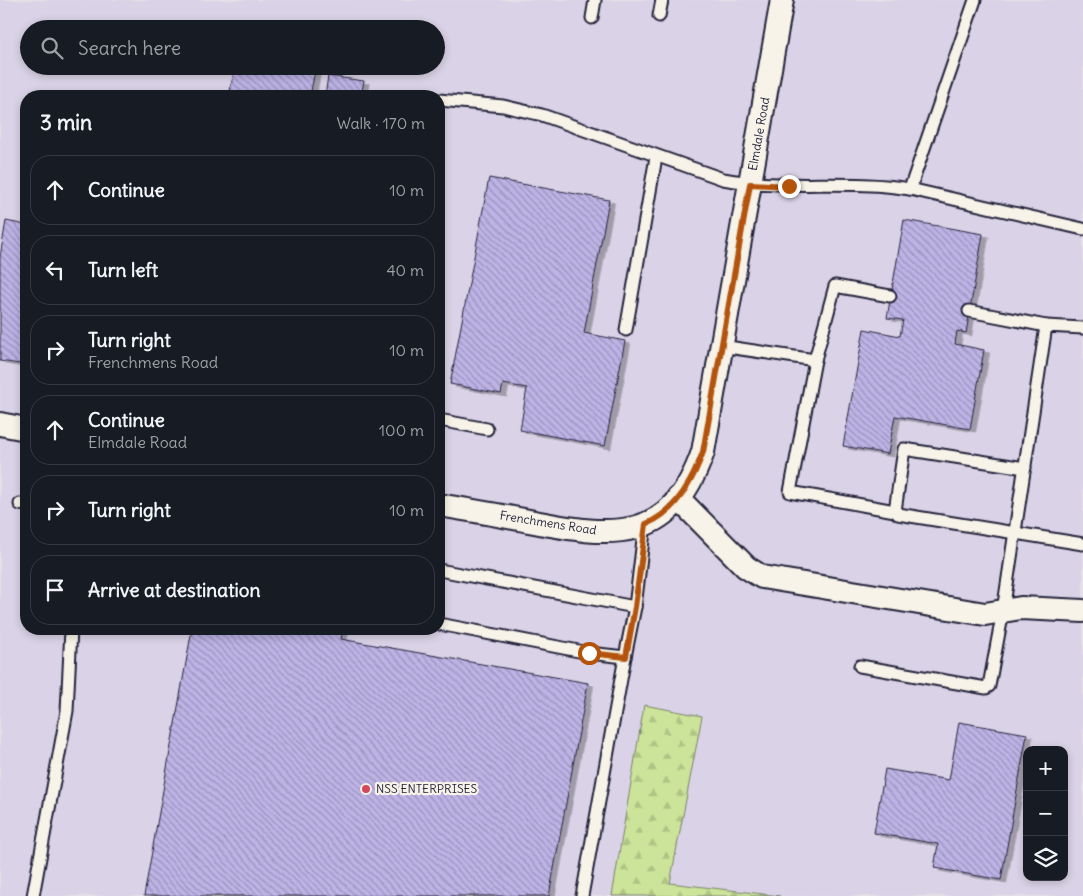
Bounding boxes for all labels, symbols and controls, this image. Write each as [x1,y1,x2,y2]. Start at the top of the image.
search box [20,20,445,75]
icon: search [38,34,66,62]
text: Search here [78,36,181,60]
street label: Elmdale Road [745,96,772,172]
text: 3 min [40,109,92,136]
text: Walk · 170 m [336,113,425,133]
route end [778,175,801,198]
icon: ahead [41,176,69,204]
text: Continue [88,178,165,202]
text: 10 m [389,180,424,200]
icon: left [41,256,69,284]
text: Turn left [88,258,158,282]
text: 40 m [386,260,424,280]
text: Turn right [88,328,171,352]
icon: right [41,336,69,364]
text: 10 m [389,340,424,360]
text: Frenchmens Road [88,352,218,372]
text: Continue [88,408,165,432]
icon: ahead [41,416,69,444]
text: 100 m [379,420,424,440]
text: Elmdale Road [88,432,187,452]
icon: right [41,496,69,524]
text: Turn right [88,498,171,522]
text: 10 m [389,500,424,520]
street label: Frenchmens Road [499,507,597,538]
icon: arrive [41,576,69,604]
text: Arrive at destination [88,578,261,602]
route start [578,642,601,665]
map controls [1023,746,1068,881]
button: + [1023,746,1068,791]
place label: NSS ENTERPRISES [376,781,478,796]
marker: NSS ENTERPRISES [360,783,372,795]
button: − [1023,791,1068,836]
button: layers [1023,836,1068,881]

